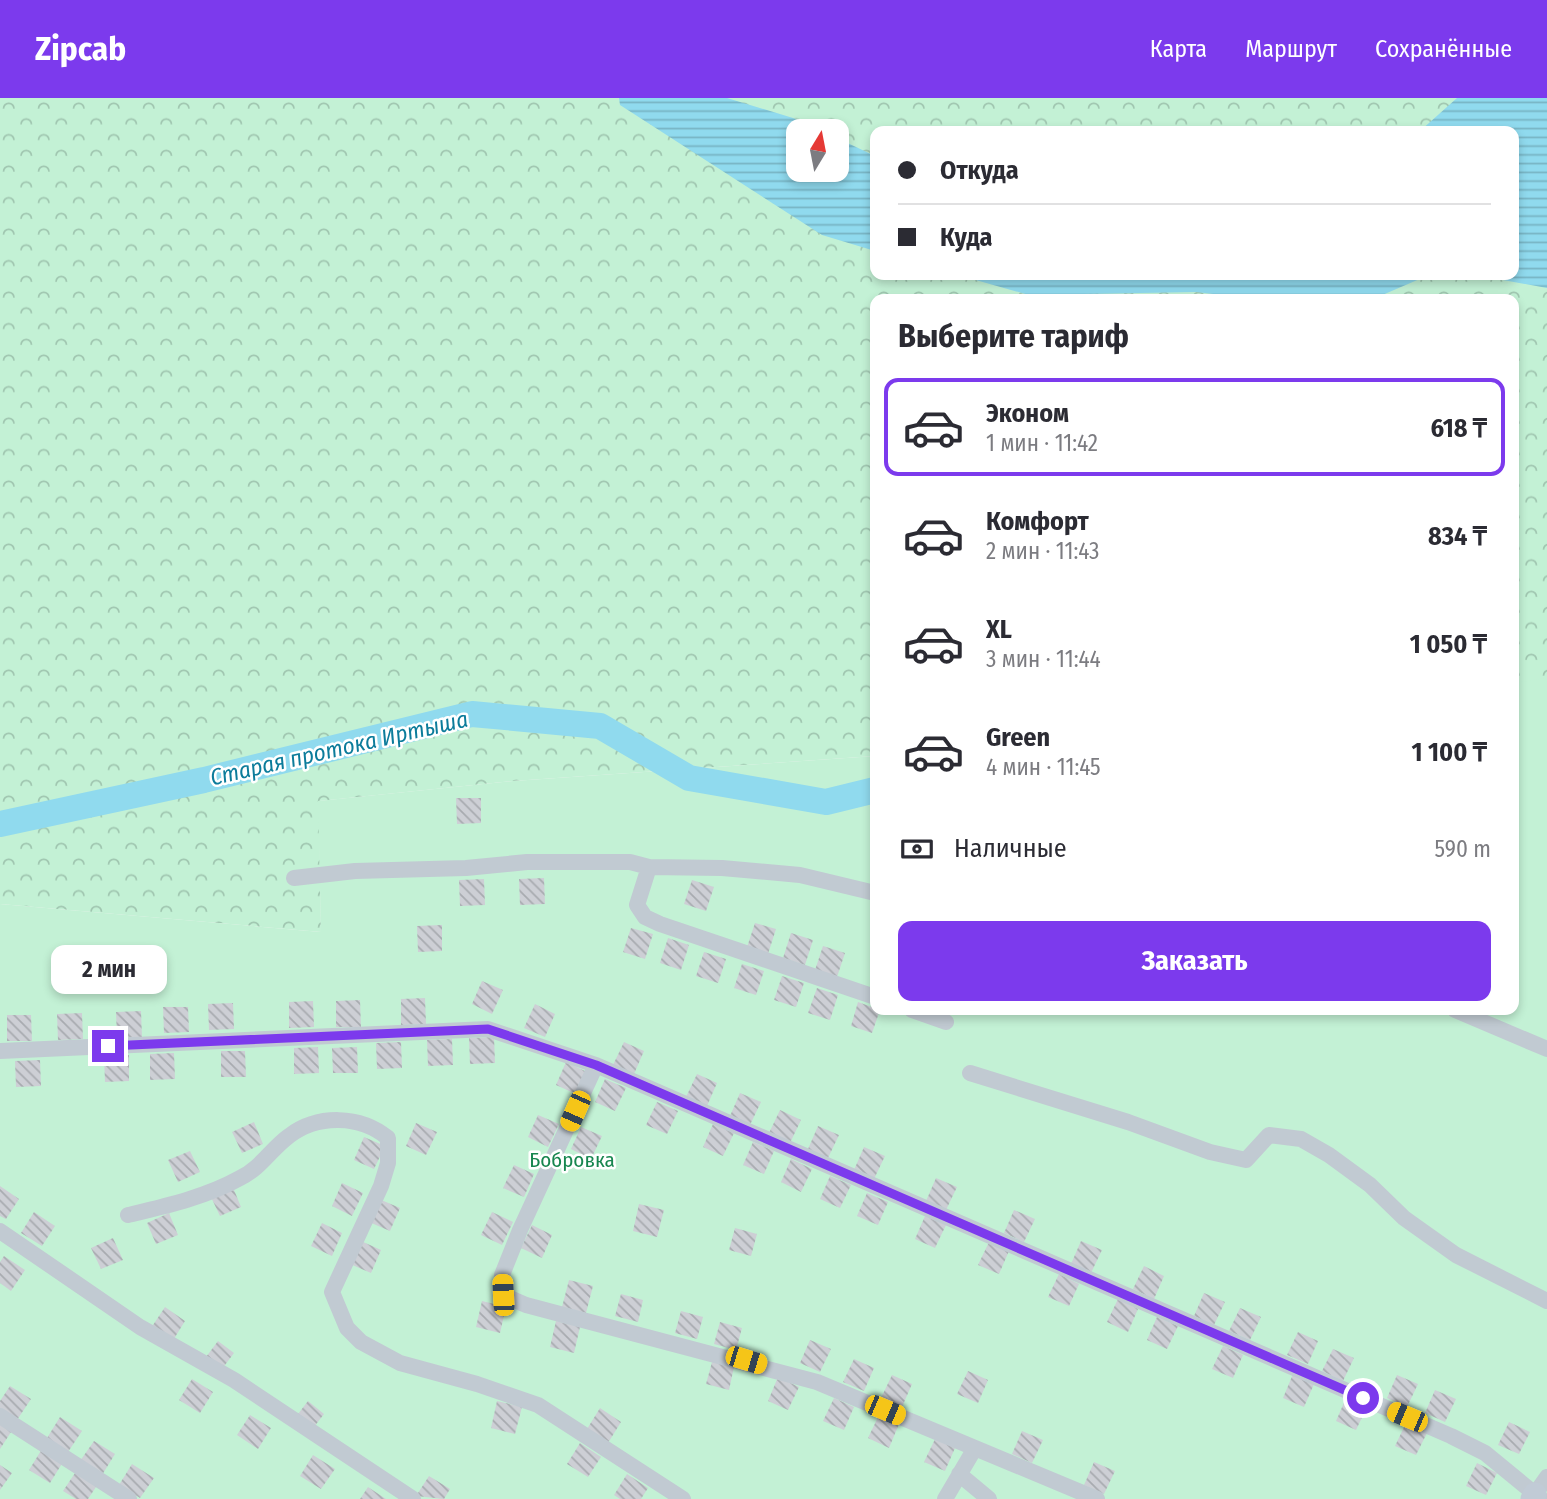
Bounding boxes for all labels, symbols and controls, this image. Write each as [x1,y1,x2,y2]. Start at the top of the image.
text: Zipcab [35,29,126,69]
text: Карта [1150,35,1207,63]
text: Маршрут [1245,35,1337,63]
text: Сохранённые [1375,35,1512,63]
north arrow [786,119,849,182]
map controls [786,119,849,182]
text: Откуда [940,155,1019,186]
text: Куда [940,222,993,253]
text: Выберите тариф [898,317,1129,355]
icon: car [902,396,965,459]
text: Эконом [986,398,1069,429]
text: 618 ₸ [1430,413,1487,444]
text: 1 мин · 11:42 [986,429,1098,457]
icon: car [902,504,965,567]
text: Комфорт [986,506,1089,537]
text: 834 ₸ [1428,521,1487,552]
text: 2 мин · 11:43 [986,537,1099,565]
icon: car [902,612,965,675]
text: XL [986,614,1012,645]
text: 1 050 ₸ [1410,629,1487,660]
text: 3 мин · 11:44 [986,645,1101,673]
water label: Старая протока Иртыша [207,705,471,791]
icon: car [902,720,965,783]
text: Green [986,722,1050,753]
text: 1 100 ₸ [1412,737,1487,768]
text: 4 мин · 11:45 [986,753,1101,781]
icon: cash [898,830,936,868]
text: Наличные [954,833,1067,864]
text: 590 m [1435,835,1491,863]
button: Заказать [898,921,1491,1001]
callout: 2 мин [50,944,166,993]
text: 2 мин [82,955,136,983]
route end [92,1030,124,1062]
car [557,1088,594,1134]
park label: Бобровка [529,1147,615,1173]
car [492,1273,515,1317]
car [723,1344,770,1376]
route start [1347,1382,1379,1414]
car [862,1392,909,1428]
car [1384,1399,1431,1435]

